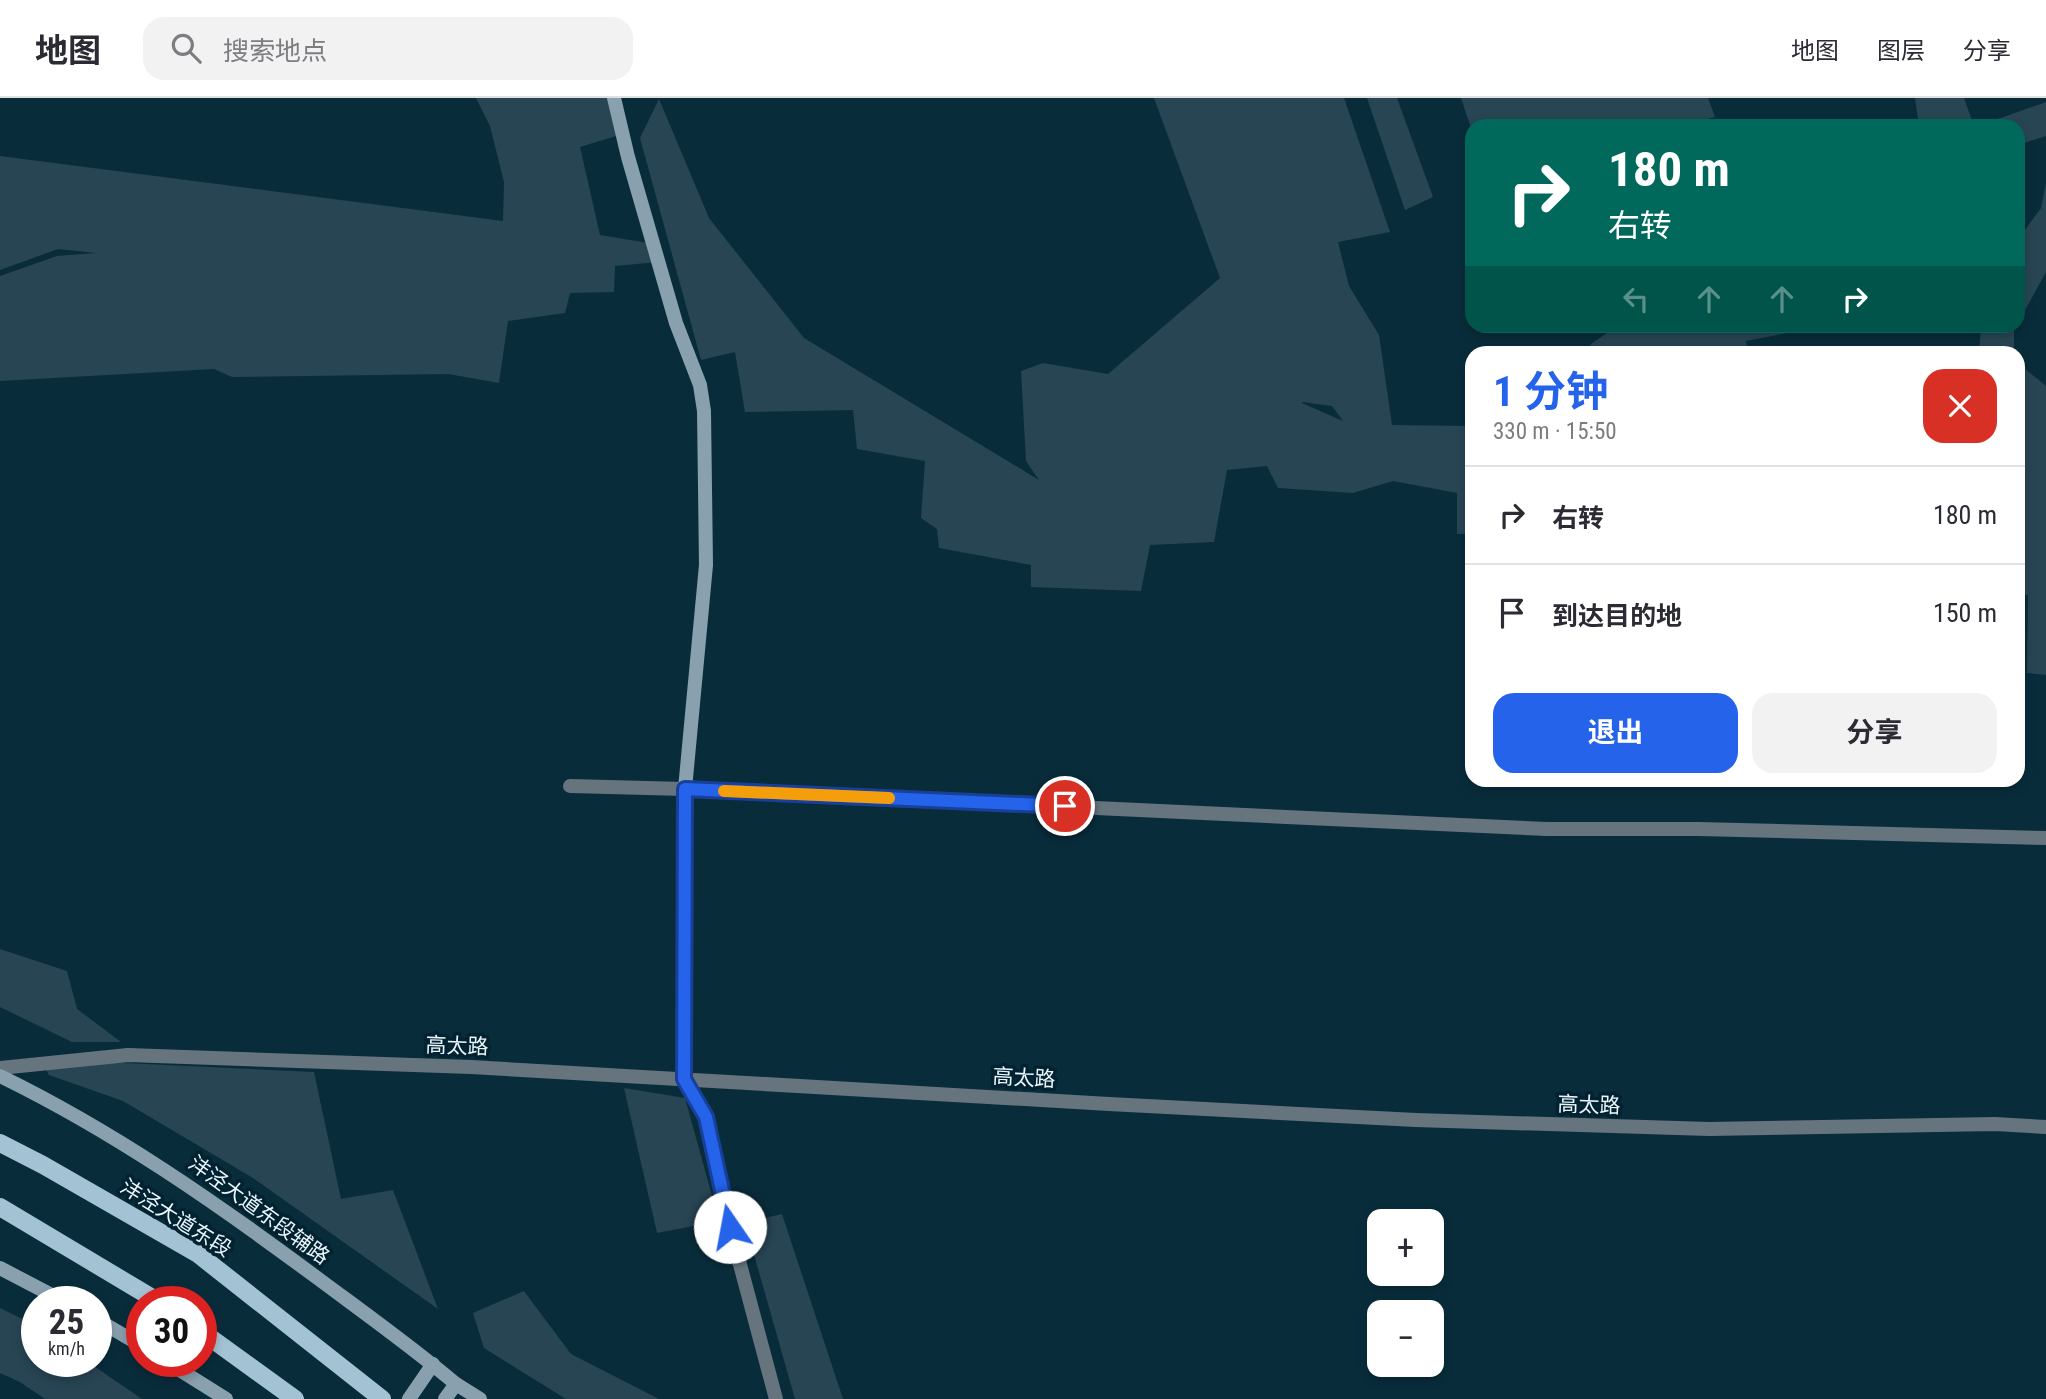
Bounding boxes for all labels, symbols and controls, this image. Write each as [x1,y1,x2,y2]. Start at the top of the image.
search box [143,17,633,80]
icon: search [167,29,205,67]
text: 地图 [35,31,101,70]
text: 搜索地点 [223,36,327,66]
text: 地图 [1791,37,1839,65]
text: 图层 [1877,37,1925,65]
text: 分享 [1963,37,2011,65]
text: 180 m [1608,141,1730,198]
icon: right [1493,147,1584,238]
text: 右转 [1608,207,1672,245]
icon: left [1617,280,1655,318]
icon: ahead [1690,280,1728,318]
icon: ahead [1763,280,1801,318]
icon: right [1836,280,1874,318]
text: 1 分钟 [1493,367,1608,416]
button: close [1923,369,1997,443]
text: 330 m · 15:50 [1493,418,1617,445]
icon: right [1493,496,1531,534]
text: 180 m [1933,500,1997,530]
text: 右转 [1552,503,1604,533]
icon: arrive [1493,594,1531,632]
text: 150 m [1933,598,1997,628]
text: 到达目的地 [1552,601,1682,631]
button: 退出 [1493,693,1738,773]
button: 分享 [1752,693,1997,773]
pin [1035,776,1095,836]
icon: arrive [1046,787,1084,825]
street label: 高太路 [425,1033,489,1059]
street label: 高太路 [992,1064,1056,1092]
street label: 高太路 [1557,1092,1621,1118]
street label: 沣泾大道东段辅路 [184,1151,334,1269]
street label: 沣泾大道东段 [116,1174,236,1262]
position arrow [693,1190,767,1264]
map controls [1367,1209,1444,1377]
button: + [1367,1209,1444,1286]
speed limit sign: 30 [126,1286,217,1377]
button: − [1367,1300,1444,1377]
text: 25 [49,1302,84,1343]
text: km/h [48,1338,85,1359]

